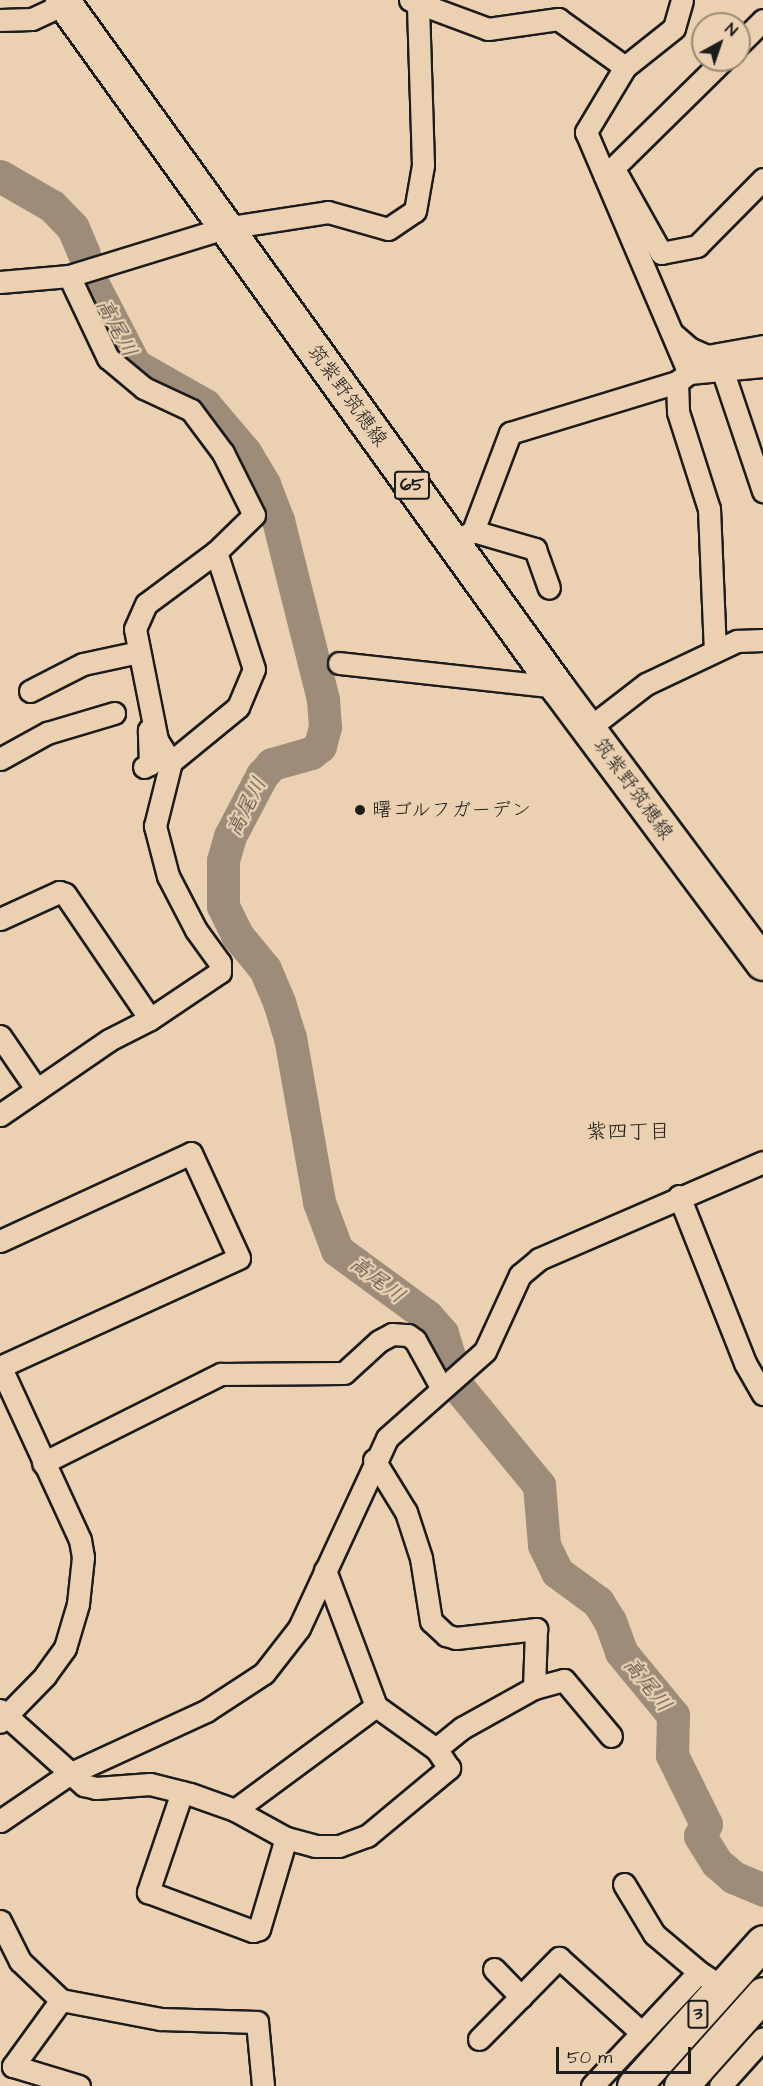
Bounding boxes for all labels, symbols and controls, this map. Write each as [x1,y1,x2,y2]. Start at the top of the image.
north arrow [691,12,751,72]
text: N [720,18,742,41]
water label: 高尾川 [90,294,142,362]
street label: 筑紫野筑穂線 [302,340,392,452]
road number: 65 [392,470,432,500]
street label: 筑紫野筑穂線 [588,733,678,845]
water label: 高尾川 [221,773,273,841]
place label: 曙ゴルフガーデン [372,798,532,822]
marker: 曙ゴルフガーデン [353,803,367,817]
district label: 紫四丁目 [586,1119,670,1145]
water label: 高尾川 [344,1251,410,1309]
water label: 高尾川 [617,1653,677,1717]
road number: 3 [686,1999,710,2029]
scale bar [559,2035,694,2073]
text: 50 m [567,2045,612,2070]

